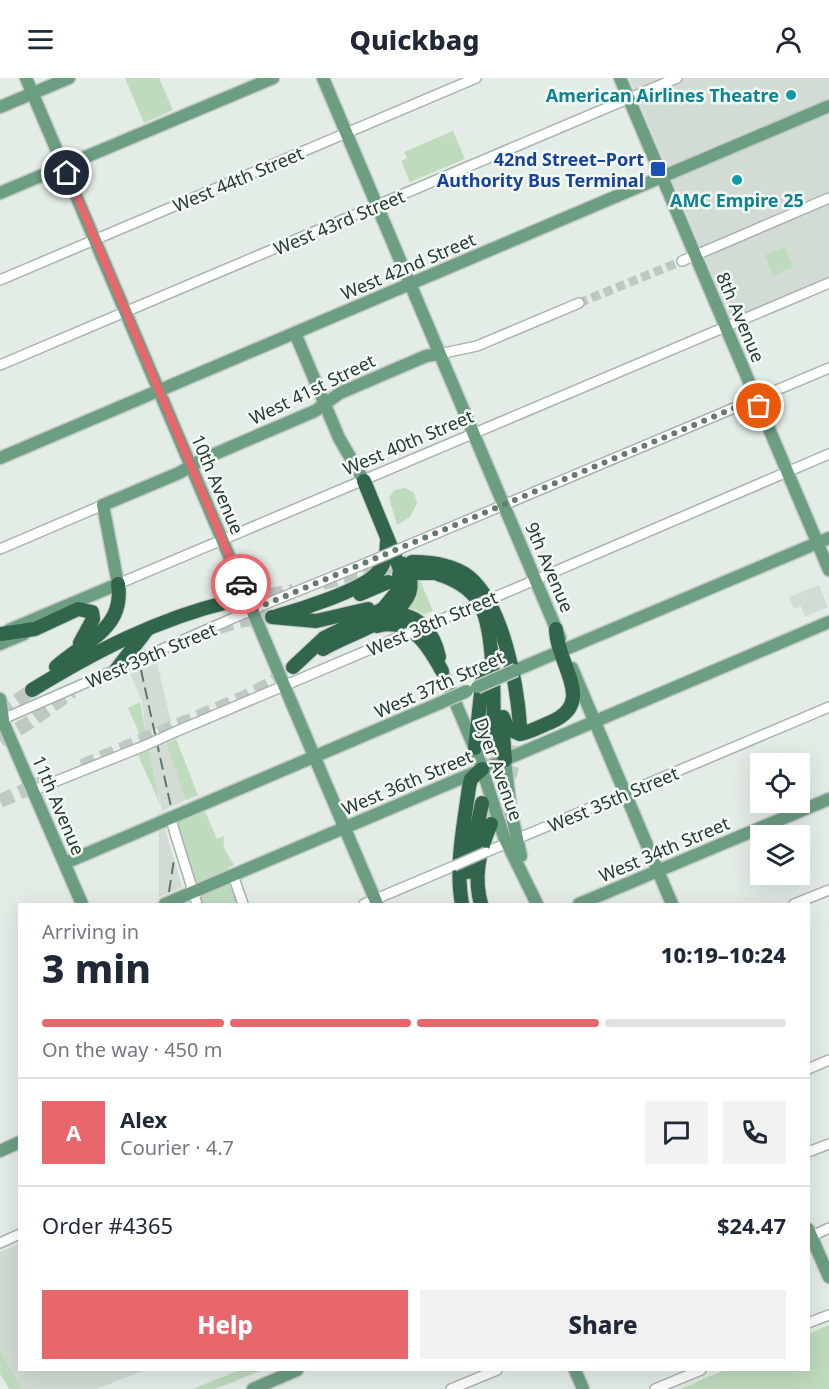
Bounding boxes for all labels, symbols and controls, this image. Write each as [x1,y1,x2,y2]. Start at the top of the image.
text: Quickbag [350,21,479,58]
icon: menu [24,23,57,56]
icon: person [772,23,805,56]
place label: American Airlines Theatre [546,83,779,107]
marker: American Airlines Theatre [784,88,798,102]
street label: West 44th Street [169,141,307,217]
pin [41,147,92,198]
place label: 42nd Street–Port Authority Bus Terminal [437,147,644,192]
icon: home [50,156,83,189]
marker: 42nd Street–Port Authority Bus Terminal [649,160,667,178]
marker: AMC Empire 25 [730,173,744,187]
street label: West 43rd Street [270,183,409,260]
place label: AMC Empire 25 [670,188,804,212]
street label: West 42nd Street [337,227,479,305]
street label: 8th Avenue [711,268,771,366]
street label: West 41st Street [245,348,379,430]
pin [733,380,784,431]
icon: bag [742,389,775,422]
street label: West 40th Street [339,404,477,480]
street label: 10th Avenue [186,430,250,538]
street label: 9th Avenue [520,518,580,616]
courier [211,554,271,614]
icon: car [225,568,258,601]
street label: West 38th Street [363,585,501,661]
street label: West 39th Street [82,617,220,693]
street label: West 37th Street [370,644,508,723]
street label: Dyer Avenue [469,714,529,824]
street label: West 36th Street [338,744,476,820]
street label: 11th Avenue [27,751,91,859]
map controls [750,753,810,885]
button: locate [750,753,810,813]
street label: West 35th Street [544,761,682,837]
street label: West 34th Street [595,811,733,887]
button: layers [750,825,810,885]
text: Arriving in [42,918,139,945]
text: 10:19–10:24 [661,939,786,969]
text: 3 min [42,941,151,994]
text: On the way · 450 m [42,1036,222,1063]
button: chat [645,1101,708,1164]
button: phone [723,1101,786,1164]
text: Alex [120,1104,167,1134]
text: A [66,1117,81,1147]
text: Courier · 4.7 [120,1134,234,1161]
text: Order #4365 [42,1210,173,1240]
text: $24.47 [717,1210,786,1240]
button: Help [42,1290,408,1359]
button: Share [420,1290,786,1359]

